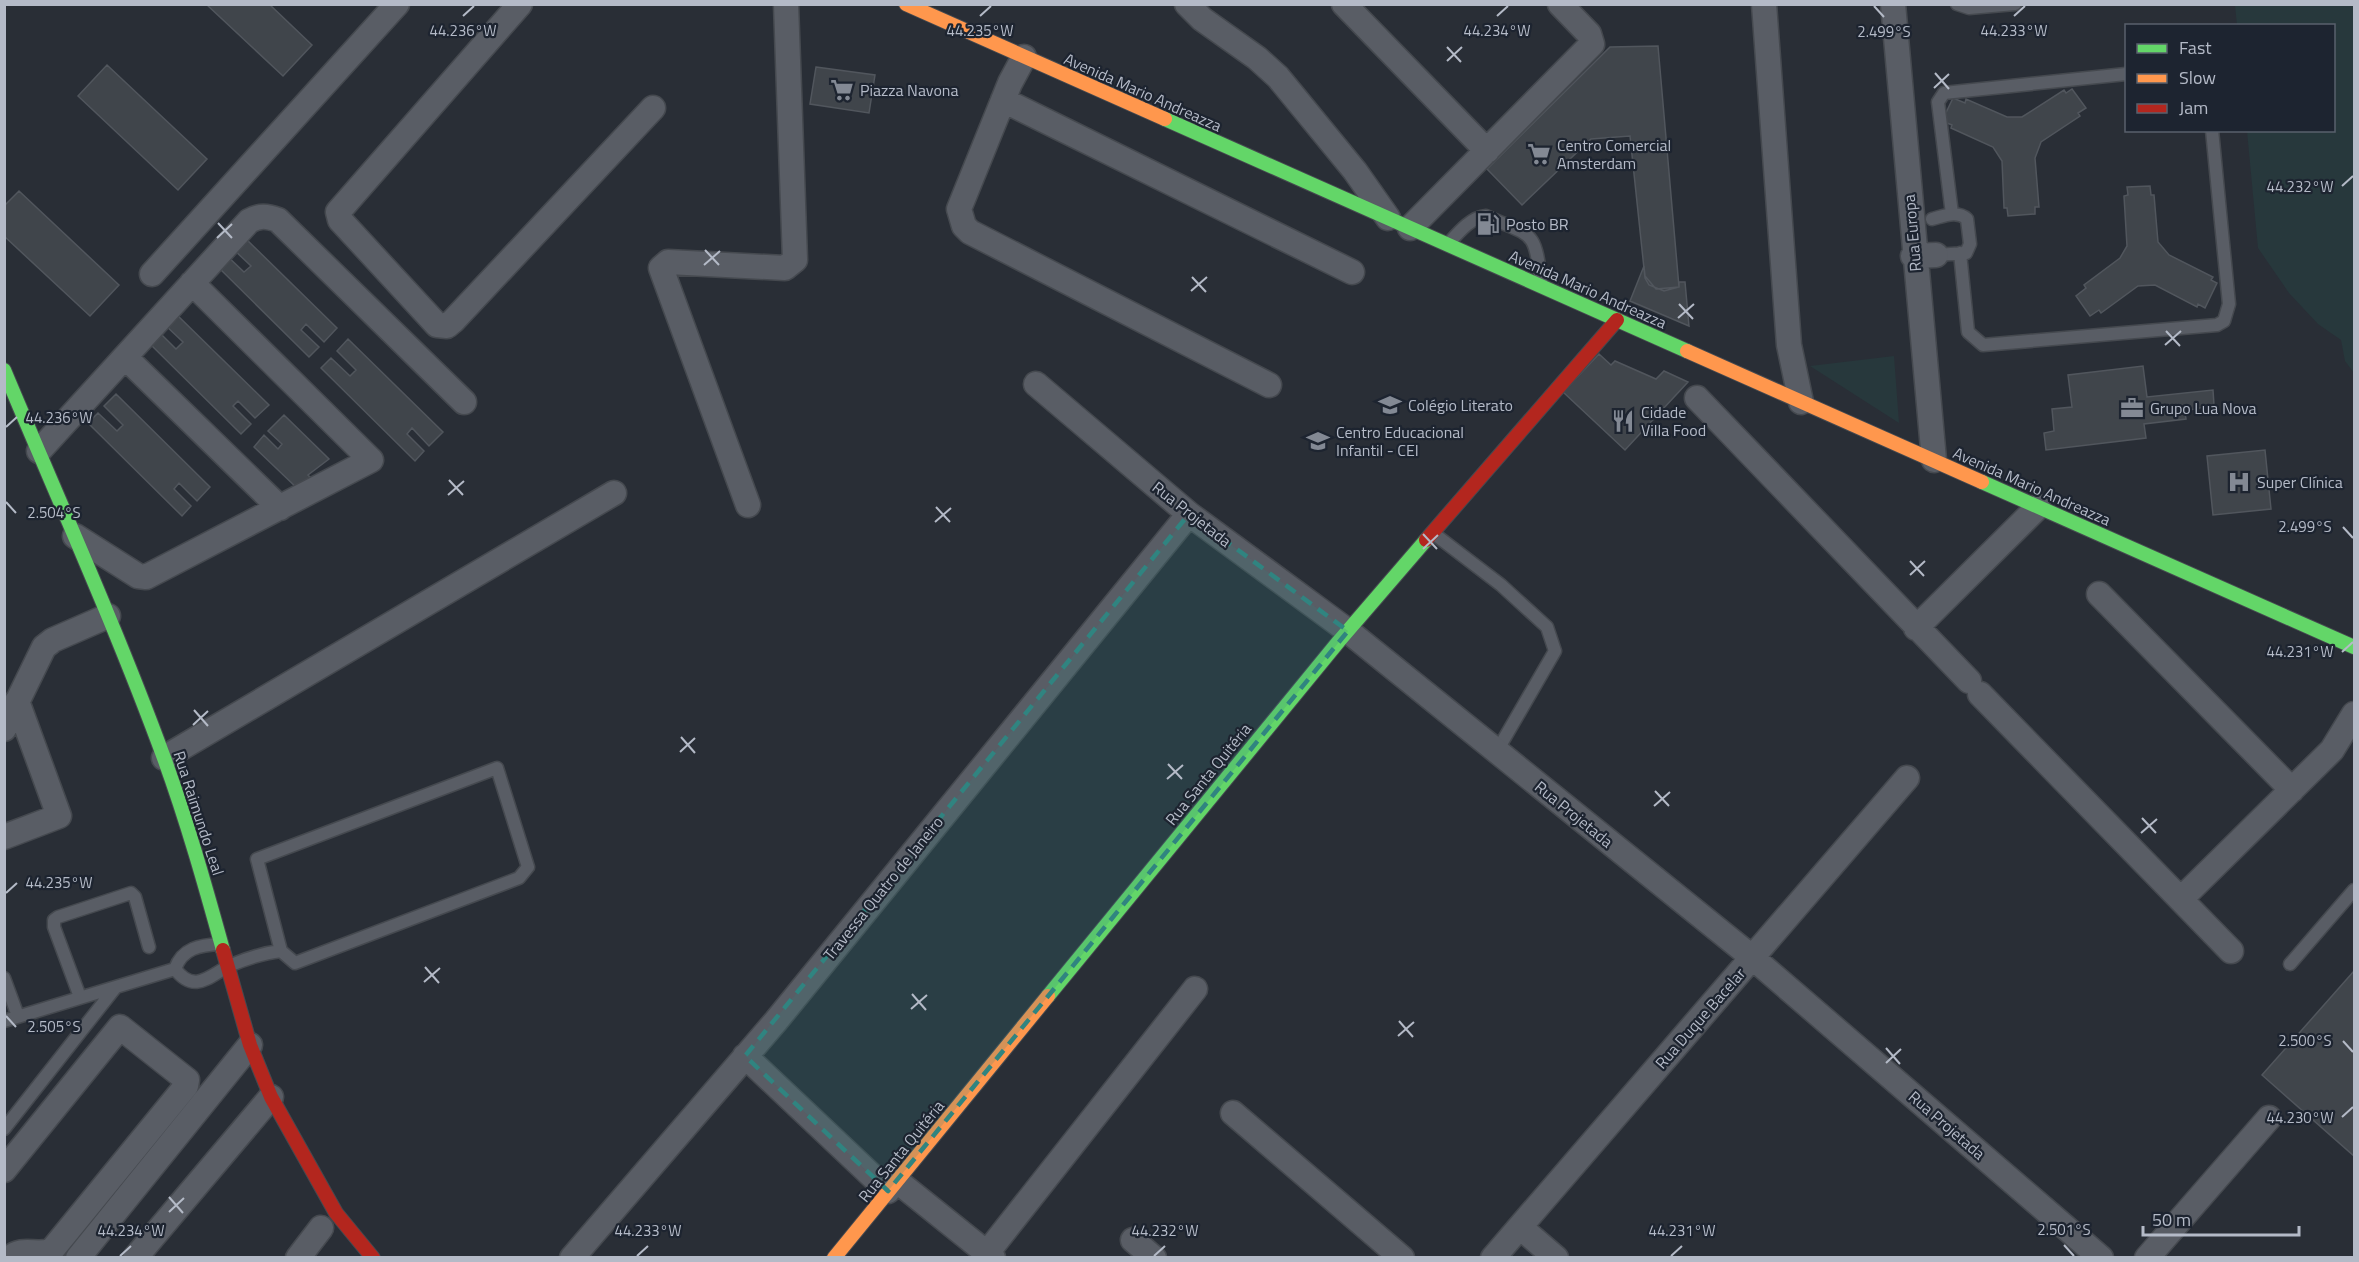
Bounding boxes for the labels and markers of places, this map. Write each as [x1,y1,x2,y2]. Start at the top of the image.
supermarket icon: Piazza Navona [829,77,855,103]
place label: Piazza Navona [860,78,958,102]
place label: Centro Comercial Amsterdam [1557,133,1671,175]
supermarket icon: Centro Comercial Amsterdam [1526,141,1552,167]
fuel station icon: Posto BR [1475,211,1501,237]
place label: Posto BR [1506,212,1569,236]
school or university icon: Colégio Literato [1377,392,1403,418]
place label: Colégio Literato [1408,393,1513,417]
office icon: Grupo Lua Nova [2119,395,2145,421]
place label: Grupo Lua Nova [2150,396,2257,420]
place label: Cidade Villa Food [1641,400,1706,442]
restaurant icon: Cidade Villa Food [1610,408,1636,434]
place label: Centro Educacional Infantil - CEI [1336,420,1464,462]
school or university icon: Centro Educacional Infantil - CEI [1305,428,1331,454]
hospital icon: Super Clínica [2226,469,2252,495]
place label: Super Clínica [2257,470,2343,494]

